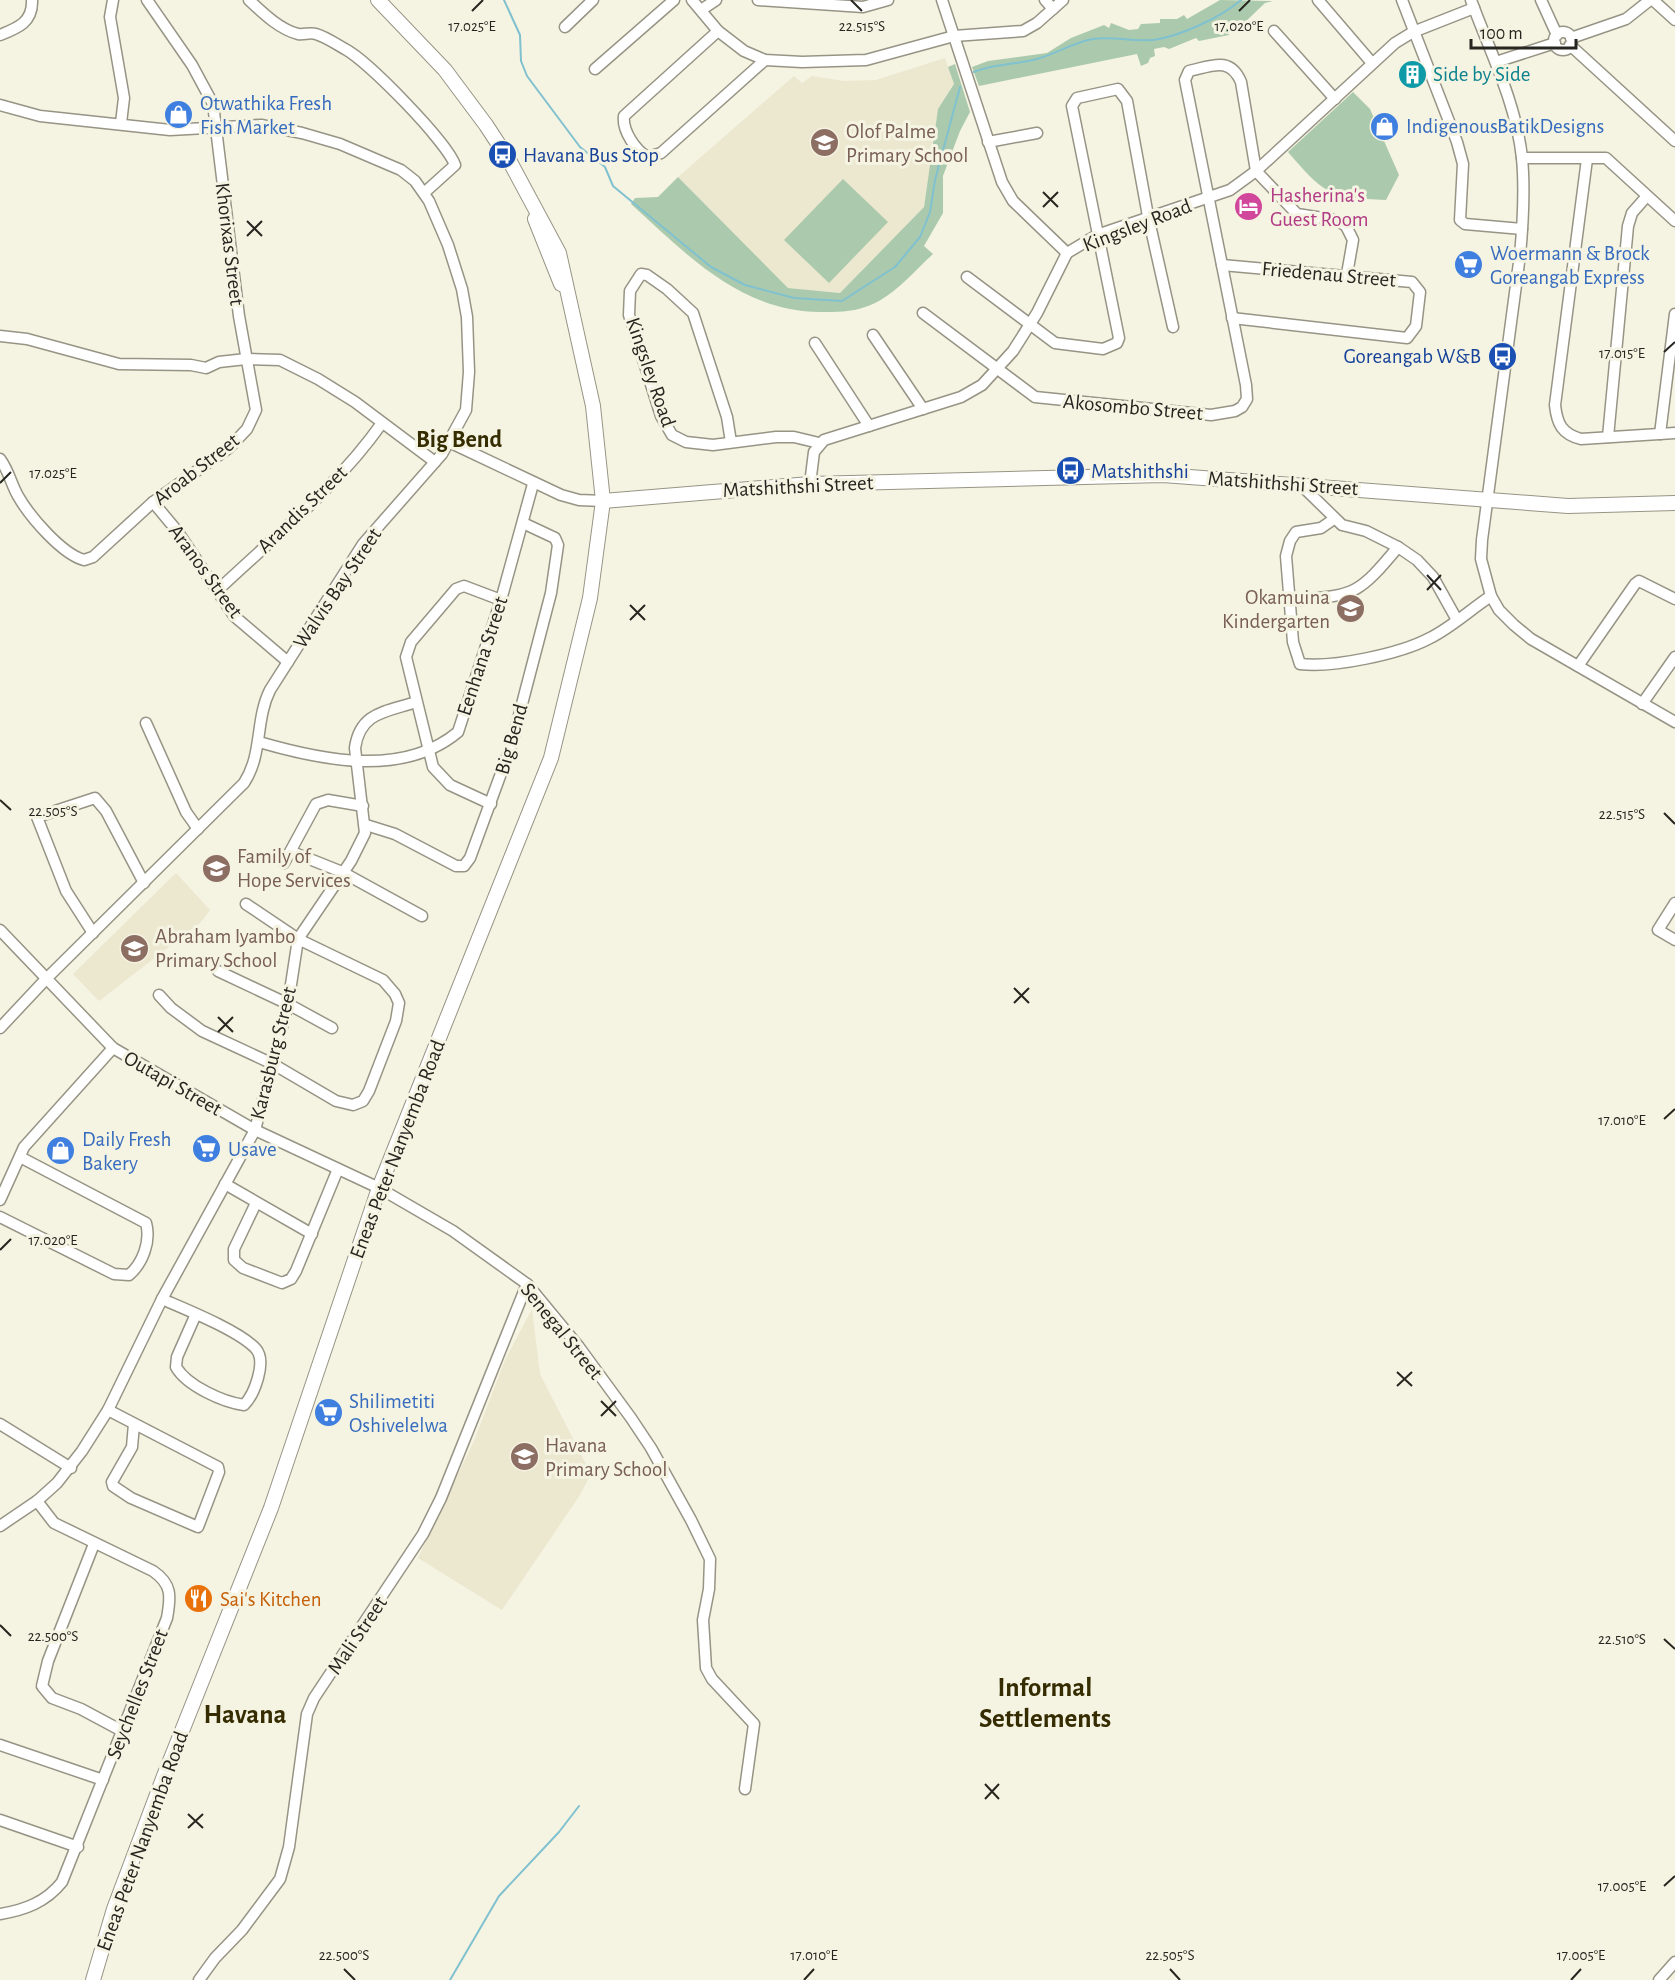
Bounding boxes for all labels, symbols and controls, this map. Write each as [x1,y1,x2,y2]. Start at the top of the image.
scale bar [1471,12,1576,50]
text: 17.025°E [448,19,496,34]
text: 22.515°S [839,19,885,34]
text: 17.020°E [1214,19,1264,34]
text: 100 m [1480,25,1523,43]
building icon: Side by Side [1396,58,1428,90]
place label: Side by Side [1433,64,1531,85]
place label: Otwathika Fresh Fish Market [200,93,332,138]
shop icon: Otwathika Fresh Fish Market [163,99,195,131]
shop icon: IndigenousBatikDesigns [1369,110,1401,142]
place label: IndigenousBatikDesigns [1406,116,1604,137]
place label: Olof Palme Primary School [846,121,969,166]
school or university icon: Olof Palme Primary School [809,127,841,159]
bus stop icon: Havana Bus Stop [486,139,518,171]
place label: Havana Bus Stop [523,145,659,166]
street label: Khorixas Street [212,182,247,307]
place label: Hasherina's Guest Room [1270,185,1369,230]
hotel icon: Hasherina's Guest Room [1233,191,1265,223]
street label: Kingsley Road [1080,195,1194,256]
place label: Woermann & Brock Goreangab Express [1490,243,1650,288]
supermarket icon: Woermann & Brock Goreangab Express [1453,249,1485,281]
street label: Friedenau Street [1261,258,1397,291]
street label: Kingsley Road [622,315,679,430]
bus stop icon: Goreangab W&B [1486,340,1518,372]
place label: Goreangab W&B [1343,346,1481,367]
text: 17.015°E [1599,346,1645,361]
street label: Akosombo Street [1062,391,1204,424]
district label: Big Bend [416,428,502,452]
street label: Aroab Street [149,429,243,509]
bus stop icon: Matshithshi [1054,455,1086,487]
street label: Arandis Street [254,461,351,557]
place label: Matshithshi [1091,461,1189,482]
text: 17.025°E [29,466,77,481]
street label: Matshithshi Street [1207,468,1359,499]
street label: Matshithshi Street [722,472,874,501]
street label: Aranos Street [165,521,247,622]
street label: Walvis Bay Street [289,524,386,652]
place label: Okamuina Kindergarten [1222,587,1330,632]
school or university icon: Okamuina Kindergarten [1335,593,1367,625]
street label: Eenhana Street [453,594,512,718]
street label: Big Bend [491,701,532,777]
text: 22.505°S [28,804,78,819]
text: 22.515°S [1599,807,1645,822]
place label: Family of Hope Services [237,846,351,891]
school or university icon: Family of Hope Services [200,852,232,884]
place label: Abraham Iyambo Primary School [155,926,296,971]
school or university icon: Abraham Iyambo Primary School [118,932,150,964]
street label: Karasburg Street [247,984,300,1122]
street label: Eneas Peter Nanyemba Road [346,1037,449,1261]
street label: Outapi Street [120,1047,226,1120]
text: 17.010°E [1598,1113,1646,1128]
place label: Daily Fresh Bakery [82,1129,171,1174]
supermarket icon: Usave [191,1133,223,1165]
shop icon: Daily Fresh Bakery [45,1135,77,1167]
place label: Usave [228,1139,277,1160]
text: 17.020°E [28,1233,78,1248]
street label: Senegal Street [517,1279,607,1384]
place label: Shilimetiti Oshivelelwa [349,1391,448,1436]
supermarket icon: Shilimetiti Oshivelelwa [312,1397,344,1429]
place label: Havana Primary School [545,1435,668,1480]
school or university icon: Havana Primary School [508,1441,540,1473]
restaurant icon: Sai's Kitchen [183,1583,215,1615]
place label: Sai's Kitchen [220,1589,322,1610]
street label: Mali Street [324,1592,391,1678]
street label: Seychelles Street [103,1626,172,1762]
text: 22.500°S [28,1629,78,1644]
text: 22.510°S [1598,1632,1646,1647]
district label: Informal Settlements [979,1674,1111,1732]
district label: Havana [204,1701,286,1728]
street label: Eneas Peter Nanyemba Road [93,1728,192,1954]
text: 17.005°E [1598,1879,1646,1894]
text: 22.500°S [319,1948,369,1963]
text: 17.010°E [790,1948,838,1963]
text: 22.505°S [1145,1948,1195,1963]
text: 17.005°E [1557,1948,1605,1963]

